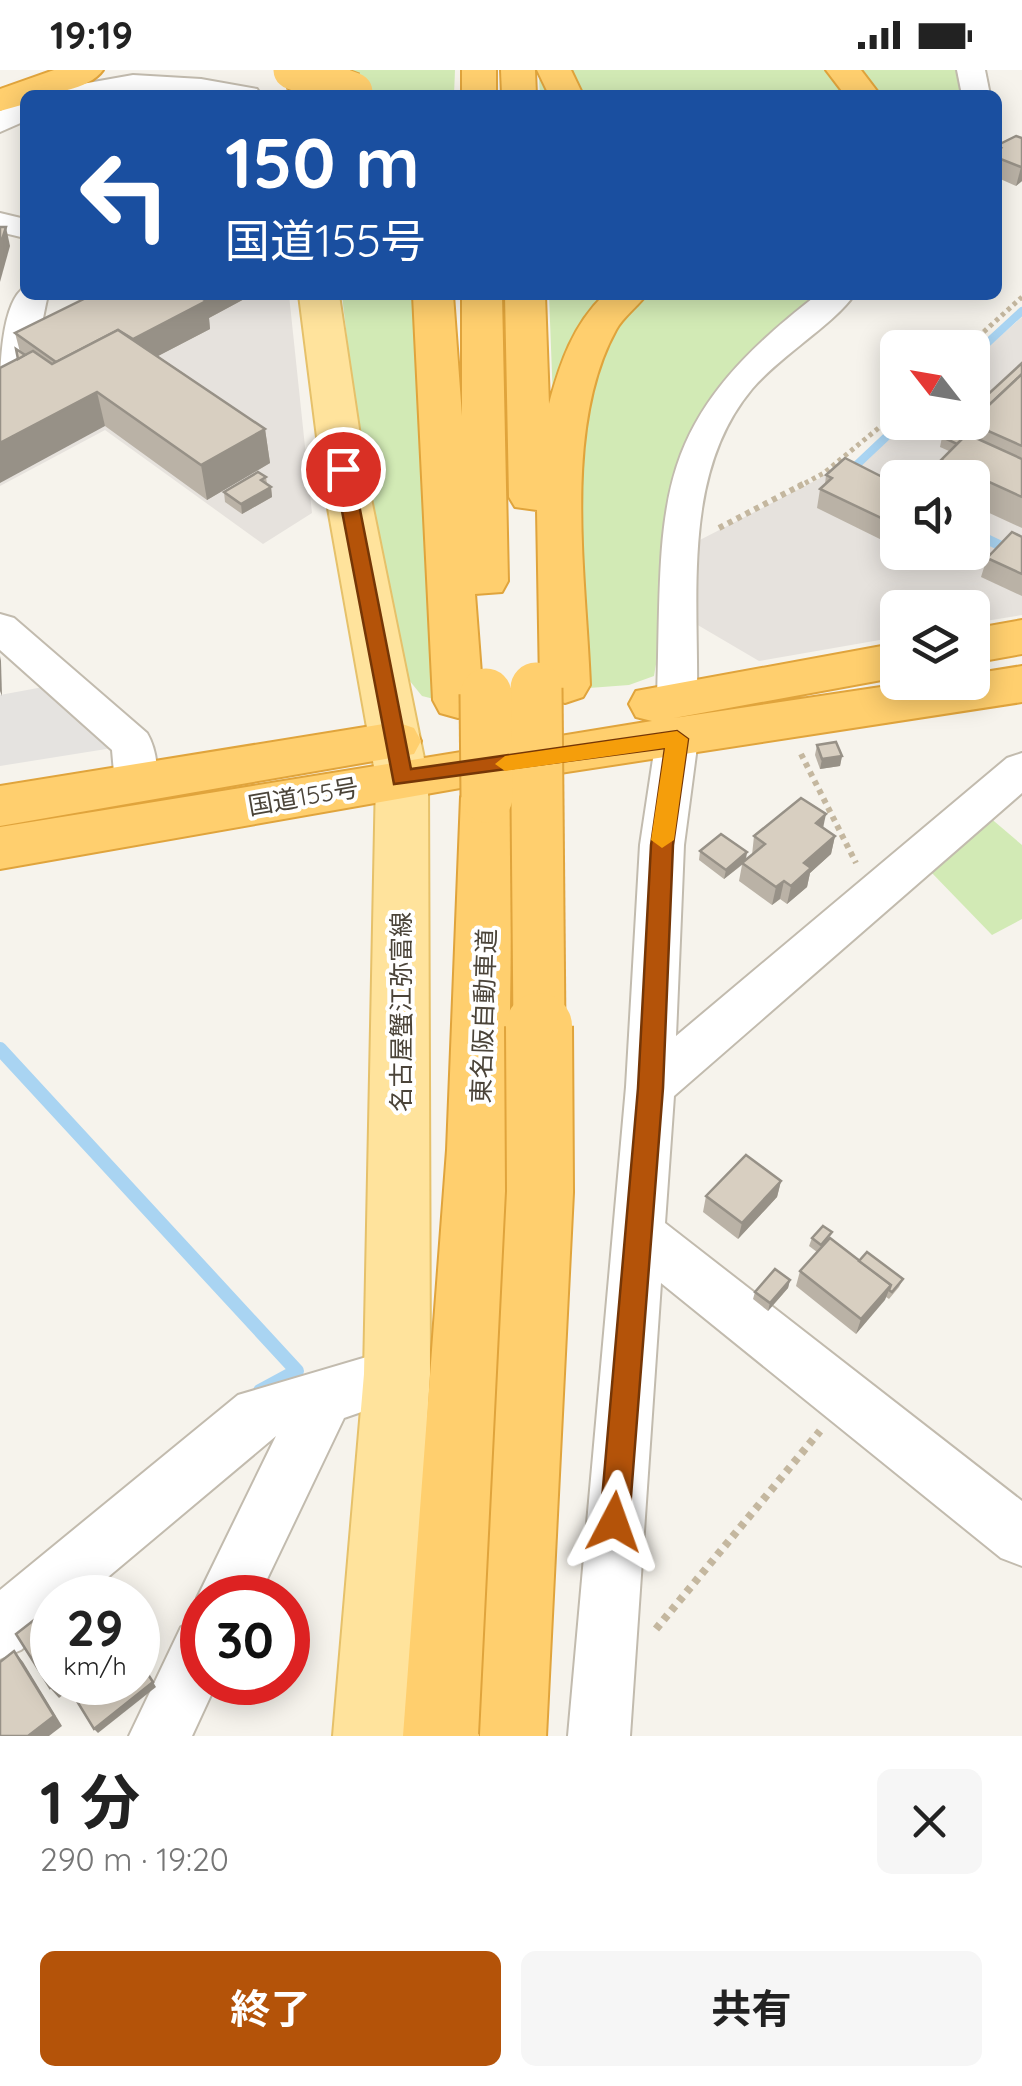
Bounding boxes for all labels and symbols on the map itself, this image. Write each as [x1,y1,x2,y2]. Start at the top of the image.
north arrow [880,330,990,440]
pin [301,427,386,512]
street label: 国道155号 [245,771,361,821]
street label: 名古屋蟹江弥富線 [385,912,416,1112]
street label: 東名阪自動車道 [464,928,502,1104]
position arrow [562,1470,666,1574]
speed limit sign: 30 [180,1575,310,1705]

